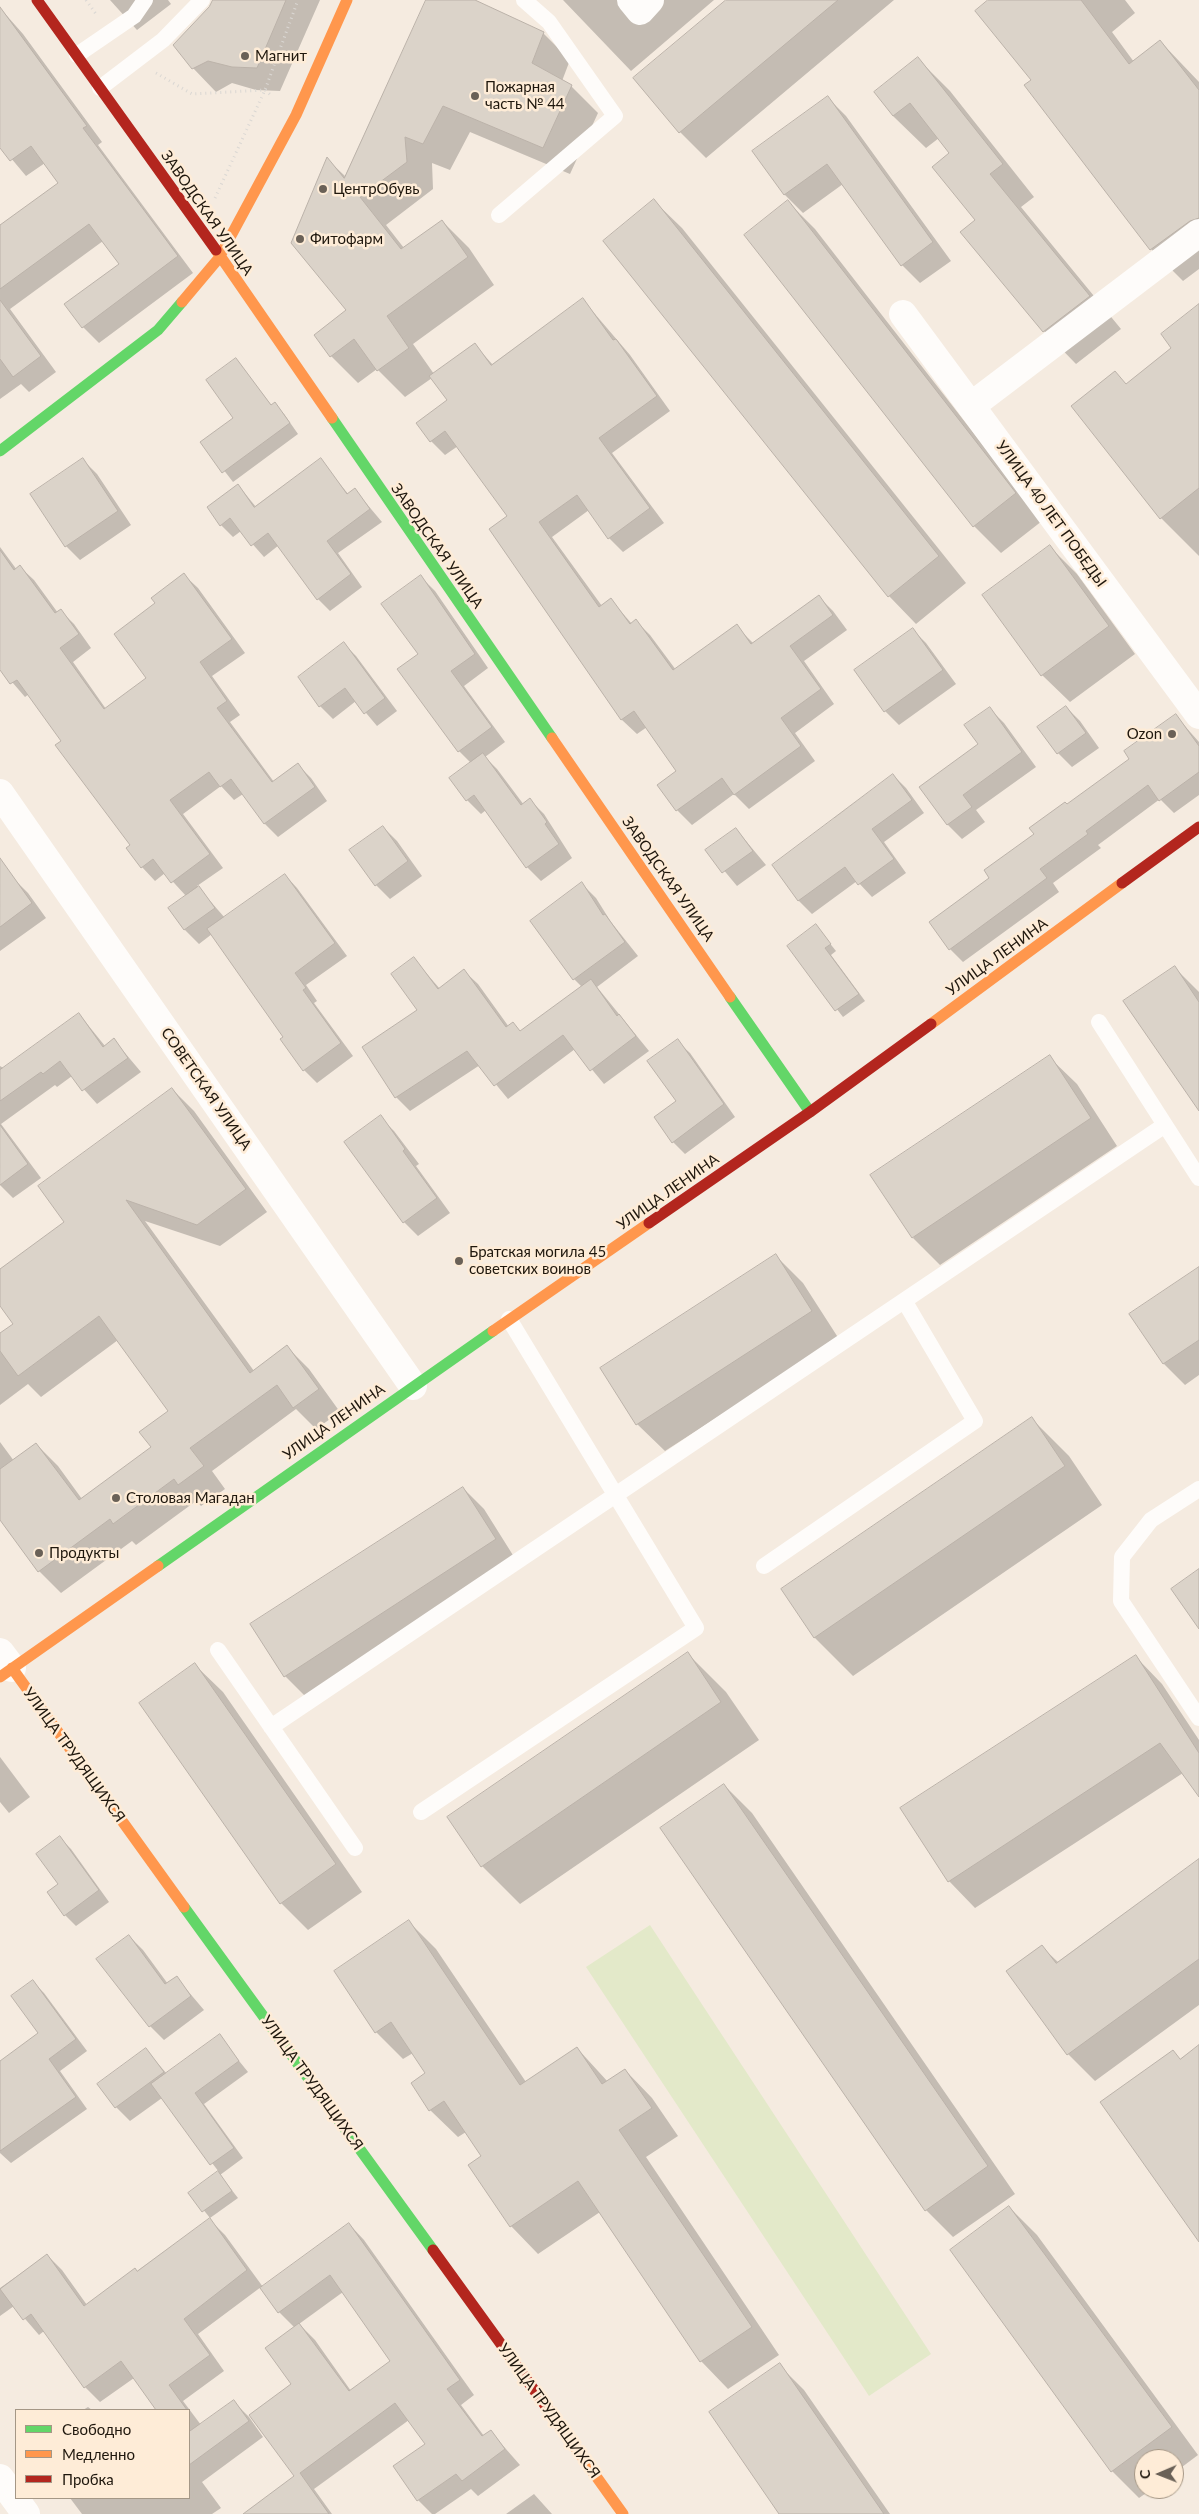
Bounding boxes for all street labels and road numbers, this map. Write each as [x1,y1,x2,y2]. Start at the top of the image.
street label: ЗАВОДСКАЯ УЛИЦА [157,147,257,279]
street label: УЛИЦА 40 ЛЕТ ПОБЕДЫ [992,437,1110,591]
street label: ЗАВОДСКАЯ УЛИЦА [387,480,487,612]
street label: ЗАВОДСКАЯ УЛИЦА [618,813,718,945]
street label: УЛИЦА ЛЕНИНА [943,914,1051,1000]
street label: СОВЕТСКАЯ УЛИЦА [157,1024,255,1154]
street label: УЛИЦА ЛЕНИНА [613,1150,723,1234]
street label: УЛИЦА ЛЕНИНА [279,1380,389,1464]
street label: УЛИЦА ТРУДЯЩИХСЯ [19,1684,129,1826]
street label: УЛИЦА ТРУДЯЩИХСЯ [257,2012,367,2154]
street label: УЛИЦА ТРУДЯЩИХСЯ [494,2340,604,2482]

